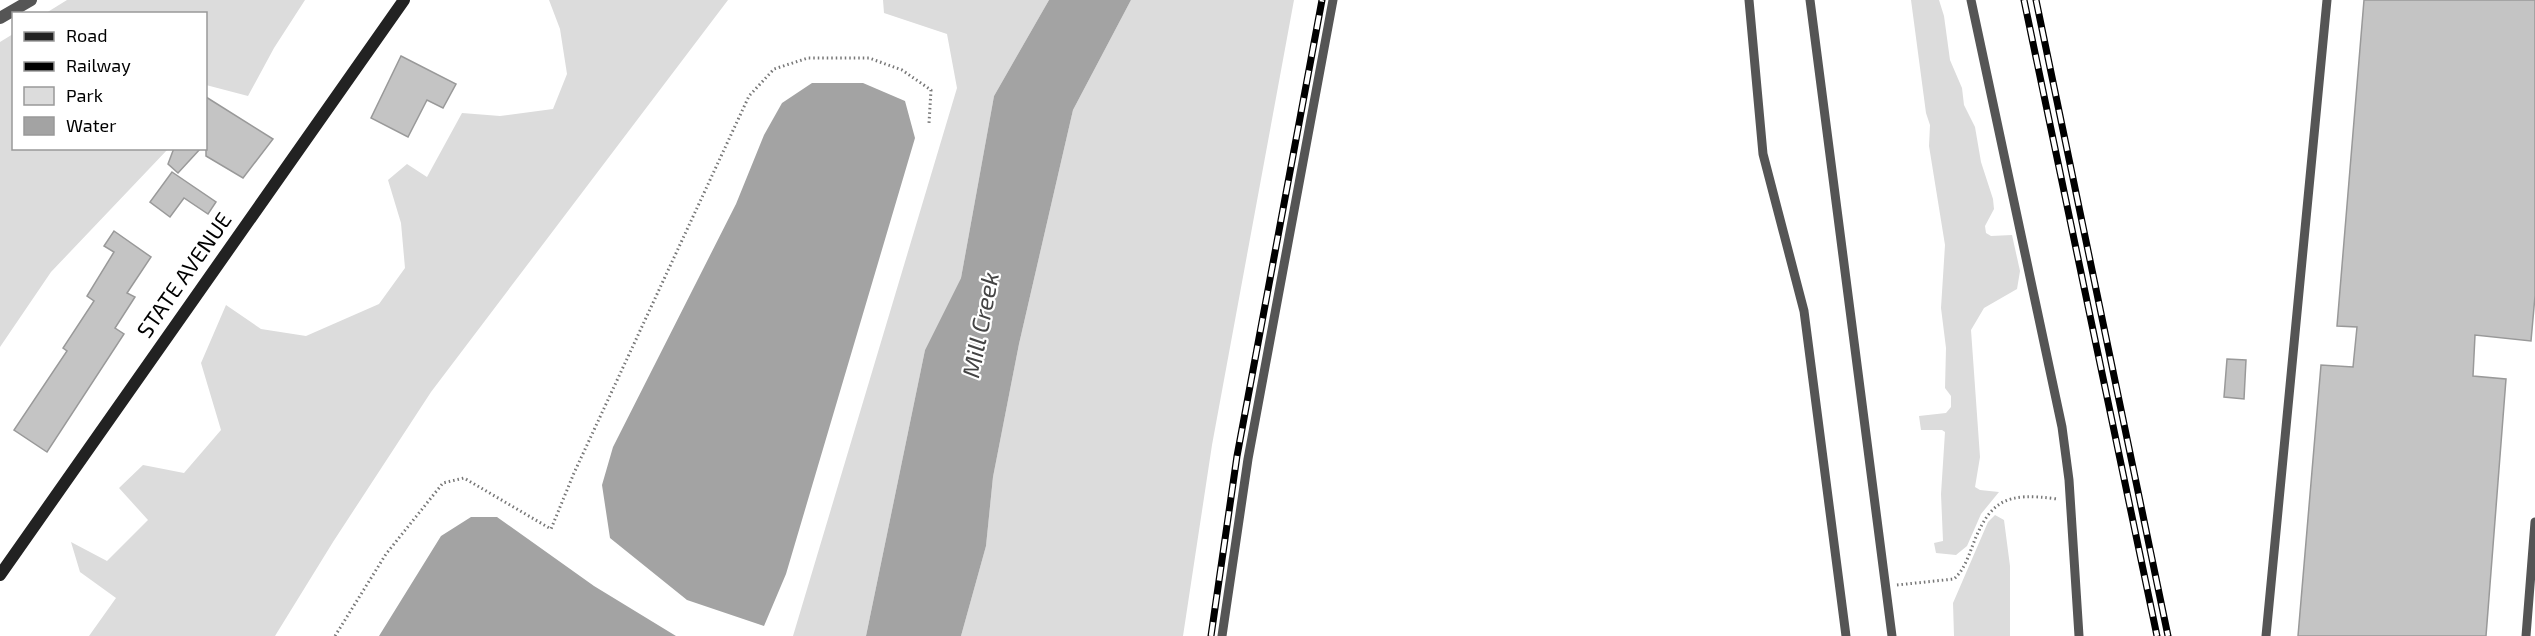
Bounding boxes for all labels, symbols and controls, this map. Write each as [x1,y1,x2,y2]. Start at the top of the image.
legend [12,12,207,150]
text: Road [66,24,107,46]
text: Railway [66,54,131,76]
text: Park [66,84,103,106]
text: Water [66,114,116,136]
street label: STATE AVENUE [130,207,236,342]
water label: Mill Creek [955,269,1004,380]

